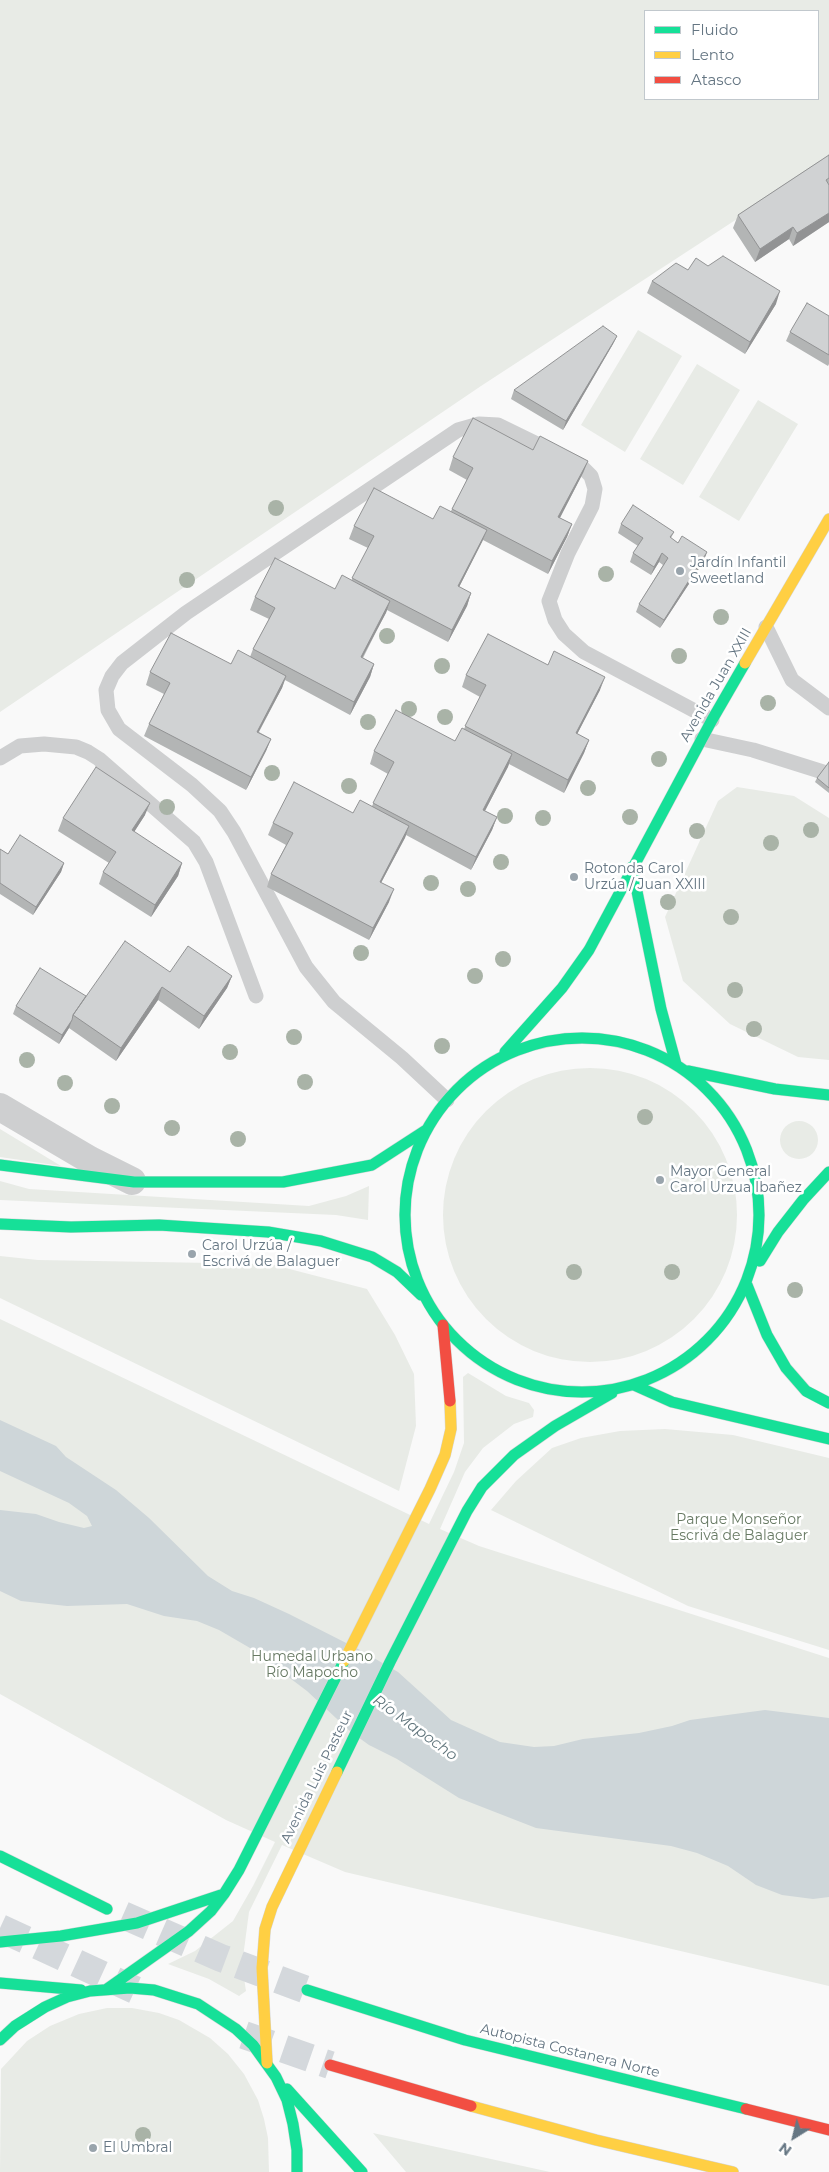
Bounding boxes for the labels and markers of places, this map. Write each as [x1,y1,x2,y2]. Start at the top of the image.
place label: Jardín Infantil Sweetland [690,555,786,588]
marker: Jardín Infantil Sweetland [674,565,686,577]
place label: Rotonda Carol Urzúa / Juan XXIII [584,861,706,894]
marker: Rotonda Carol Urzúa / Juan XXIII [568,871,580,883]
place label: Mayor General Carol Urzua Ibañez [670,1164,802,1196]
marker: Mayor General Carol Urzua Ibañez [654,1174,666,1186]
place label: Carol Urzúa / Escrivá de Balaguer [202,1238,340,1270]
marker: Carol Urzúa / Escrivá de Balaguer [186,1248,198,1260]
place label: El Umbral [103,2140,172,2156]
marker: El Umbral [87,2142,99,2154]

